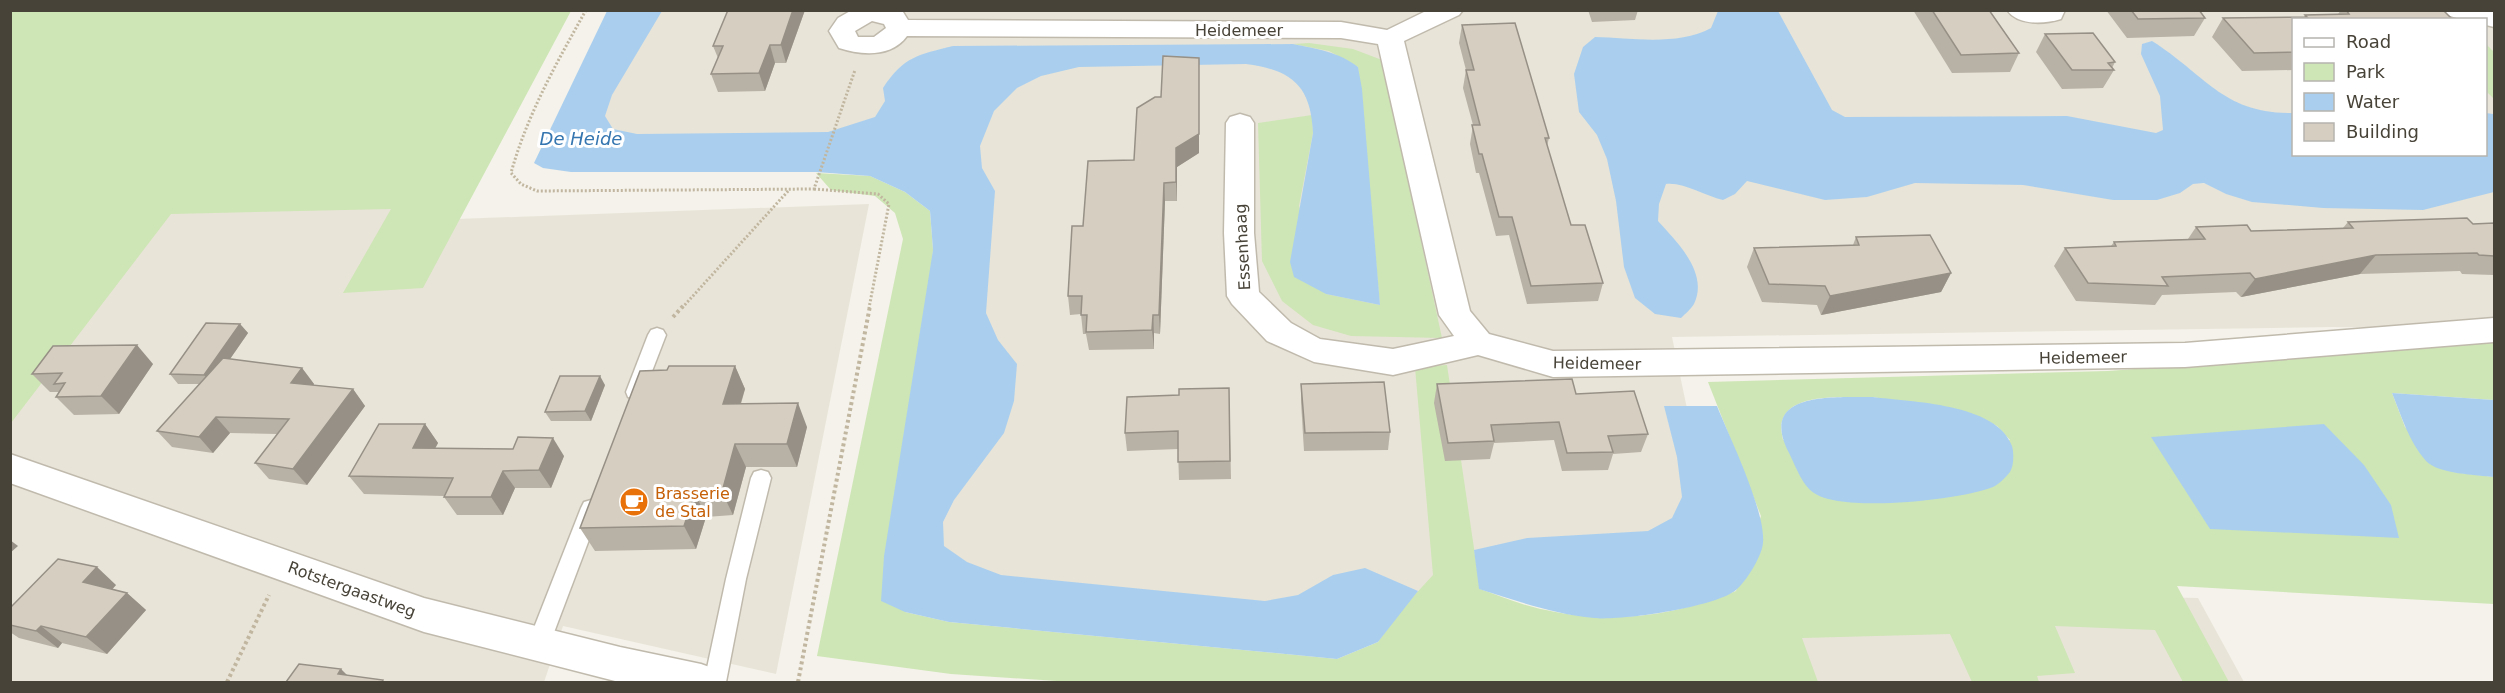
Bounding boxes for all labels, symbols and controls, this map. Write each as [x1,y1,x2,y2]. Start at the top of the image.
legend [2292,18,2487,156]
street label: Heidemeer [1195,21,1284,40]
text: Road [2346,31,2391,52]
text: Park [2346,61,2385,82]
text: Water [2346,91,2400,112]
text: Building [2346,121,2419,142]
water label: De Heide [540,128,622,149]
street label: Essenhaag [1231,203,1254,291]
street label: Heidemeer [2039,347,2128,368]
street label: Heidemeer [1553,353,1642,374]
place label: Brasserie de Stal [655,484,730,521]
cafe icon: Brasserie de Stal [618,486,650,518]
street label: Rotstergaastweg [285,558,418,621]

